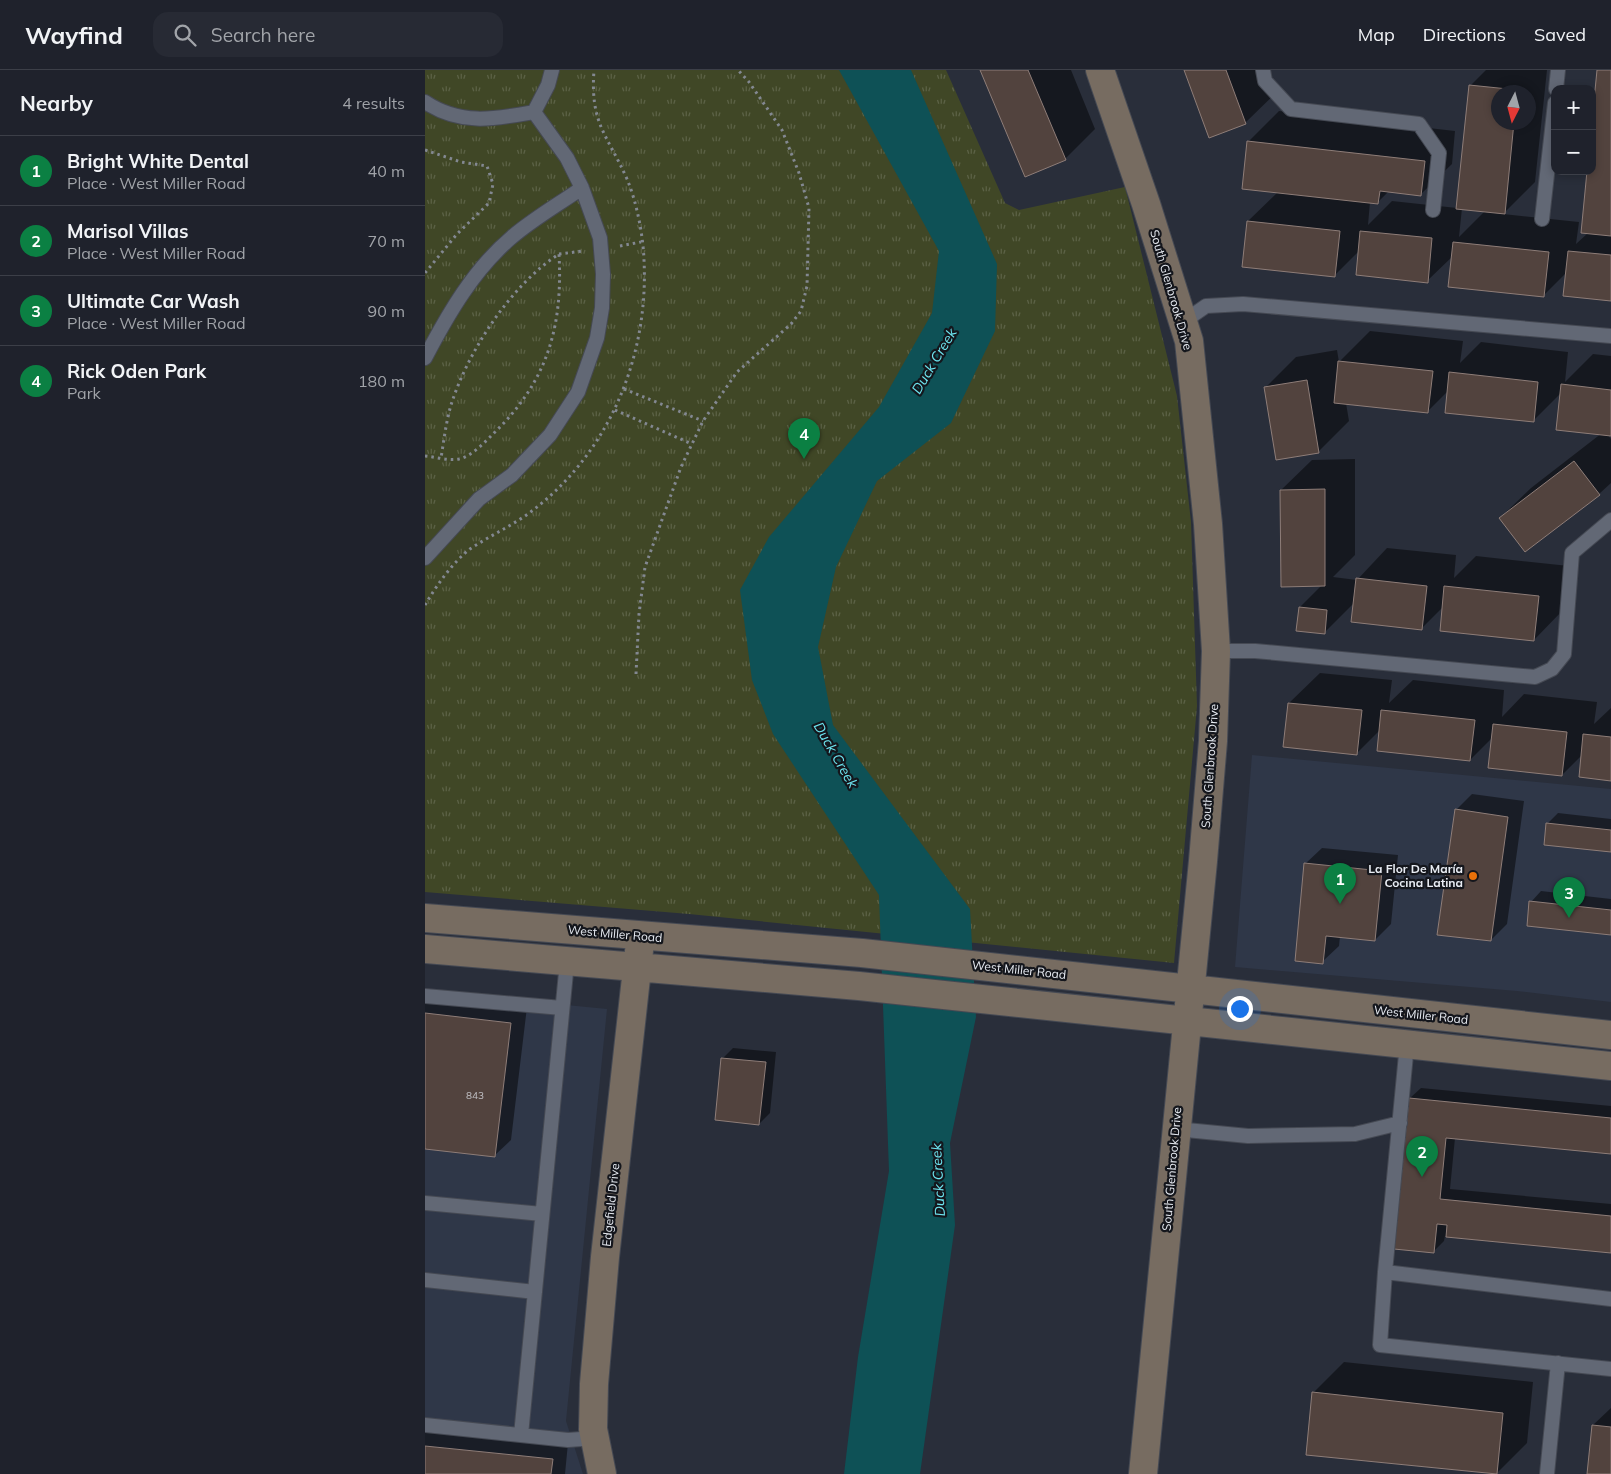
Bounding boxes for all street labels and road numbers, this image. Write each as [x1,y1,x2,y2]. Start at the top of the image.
street label: South Glenbrook Drive [1147,228,1196,352]
street label: South Glenbrook Drive [1198,703,1221,828]
street label: West Miller Road [567,922,663,945]
street label: West Miller Road [971,957,1067,982]
street label: West Miller Road [1373,1002,1469,1027]
street label: South Glenbrook Drive [1159,1106,1184,1232]
street label: Edgefield Drive [599,1163,622,1247]

